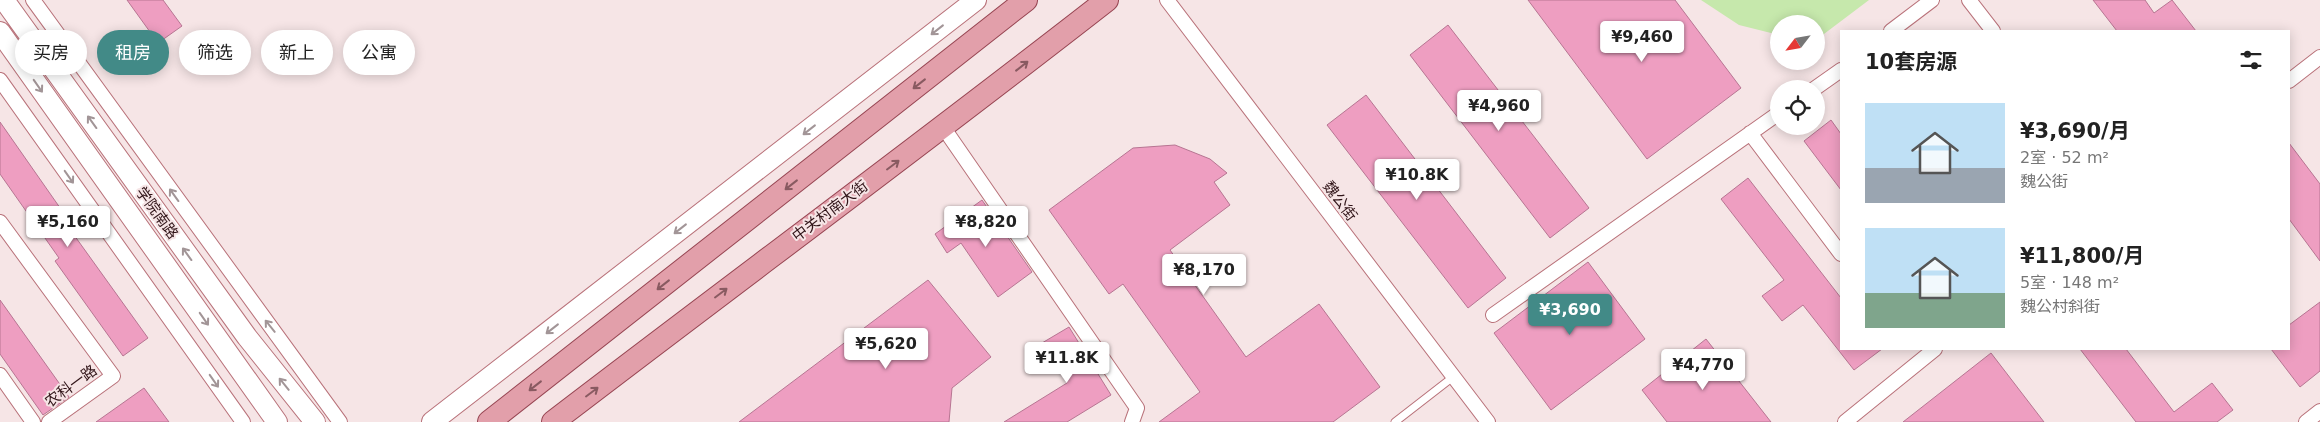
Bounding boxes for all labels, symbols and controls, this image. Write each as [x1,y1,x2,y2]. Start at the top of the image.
north arrow [1770,15,1825,70]
map controls [1770,15,1825,135]
pin: ¥9,460 [1601,20,1683,63]
one-way arrow [930,25,944,35]
text: ¥9,460 [1611,27,1673,46]
chip: 买房 [15,30,87,75]
chip: 租房 [97,30,169,75]
chip: 筛选 [179,30,251,75]
chip: 新上 [261,30,333,75]
chip: 公寓 [343,30,415,75]
icon: filters [2237,46,2265,74]
text: 10套房源 [1865,50,1957,74]
one-way arrow [1015,61,1028,72]
one-way arrow [33,79,43,93]
one-way arrow [912,79,925,90]
button: locate [1770,80,1825,135]
pin: ¥4,960 [1458,90,1540,132]
text: ¥4,960 [1468,96,1530,115]
one-way arrow [87,115,97,129]
text: ¥3,690/月 [2020,119,2130,143]
icon: home [1905,123,1965,183]
one-way arrow [803,124,816,135]
text: 2室 · 52 m² [2020,148,2109,167]
pin: ¥10.8K [1376,158,1458,201]
one-way arrow [886,160,900,170]
text: ¥10.8K [1385,165,1449,184]
one-way arrow [64,170,74,184]
text: 魏公街 [2020,172,2068,191]
street label: 中关村南大街 [789,177,871,245]
street label: 魏公街 [1319,178,1361,224]
one-way arrow [785,179,798,190]
street label: 学院南路 [132,183,182,243]
one-way arrow [169,188,179,202]
pin: ¥5,160 [27,206,109,248]
pin: ¥8,820 [945,206,1027,248]
text: ¥5,160 [37,212,99,231]
text: ¥8,820 [955,212,1017,231]
one-way arrow [674,224,687,235]
text: ¥11,800/月 [2020,244,2144,268]
one-way arrow [182,247,192,261]
icon: home [1905,248,1965,308]
pin: ¥8,170 [1163,254,1245,296]
text: ¥8,170 [1173,260,1235,279]
text: 5室 · 148 m² [2020,273,2119,292]
one-way arrow [657,280,670,291]
one-way arrow [714,288,727,299]
pin: ¥3,690 [1529,294,1611,336]
text: 魏公村斜街 [2020,297,2100,316]
text: ¥3,690 [1539,300,1601,319]
one-way arrow [199,311,209,325]
one-way arrow [265,320,276,333]
one-way arrow [545,324,559,334]
pin: ¥5,620 [845,328,927,370]
text: ¥5,620 [855,334,917,353]
pin: ¥11.8K [1026,342,1108,384]
text: ¥11.8K [1035,348,1099,367]
pin: ¥4,770 [1662,348,1744,391]
text: ¥4,770 [1672,355,1734,374]
street label: 农科一路 [41,361,101,411]
one-way arrow [209,374,219,388]
one-way arrow [279,378,290,391]
one-way arrow [529,380,542,391]
one-way arrow [585,387,598,398]

